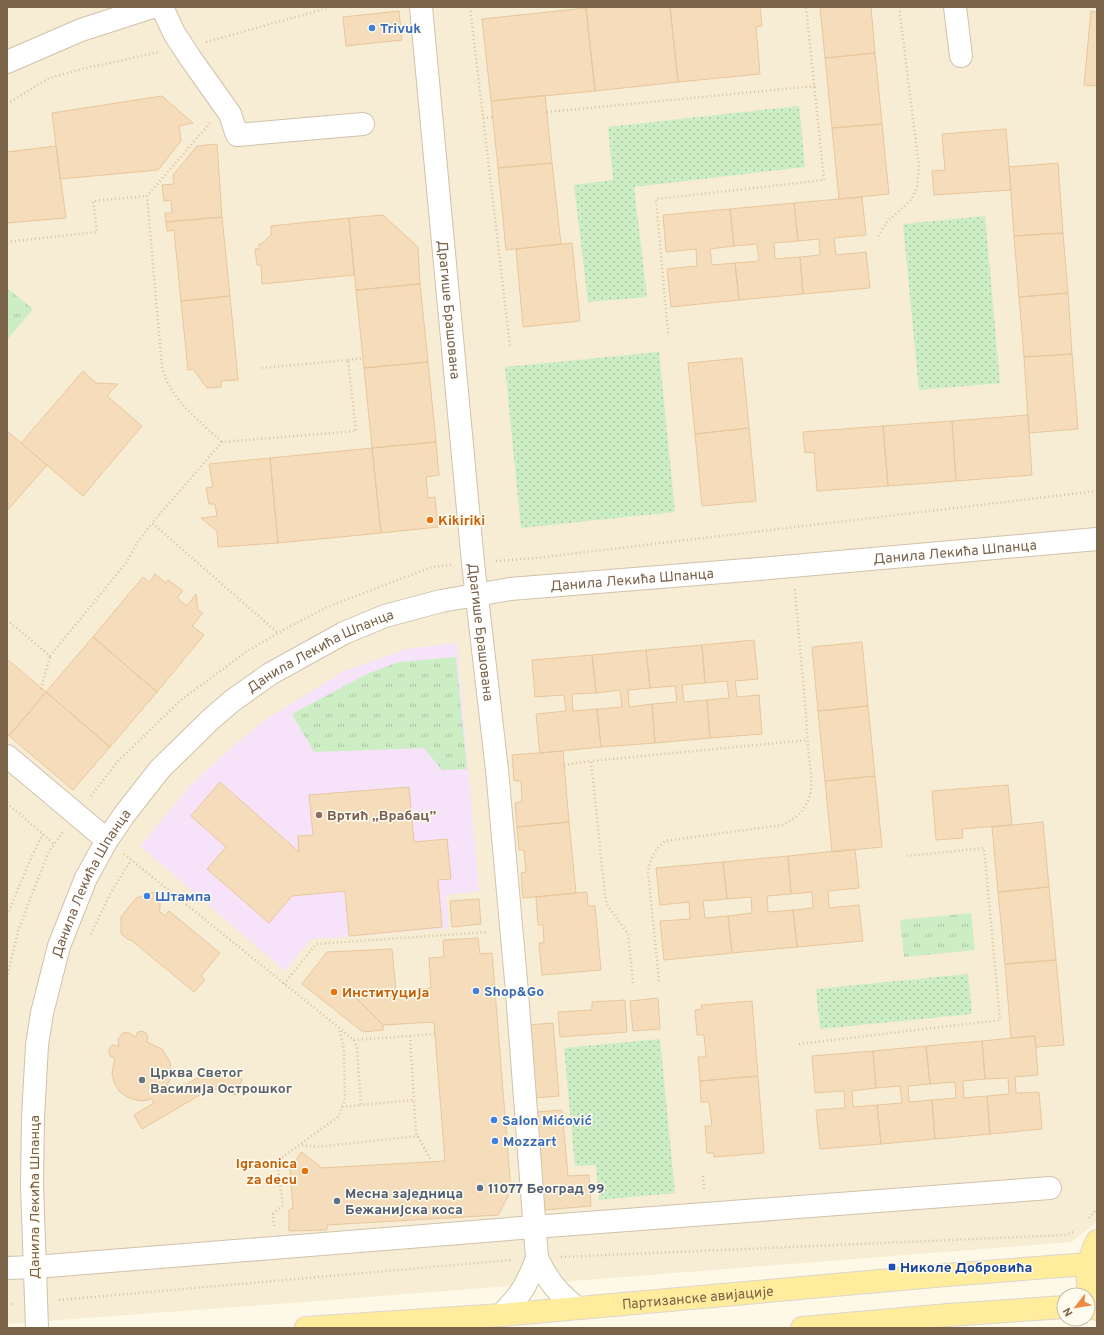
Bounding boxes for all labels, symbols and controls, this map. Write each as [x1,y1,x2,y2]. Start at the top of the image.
place label: Trivuk [380,21,421,38]
marker: Trivuk [367,23,377,33]
street label: Драгише Брашована [433,240,463,380]
place label: Kikiriki [438,513,485,530]
marker: Kikiriki [425,515,435,525]
street label: Данила Лекића Шпанца [872,537,1037,569]
street label: Драгише Брашована [463,562,496,702]
street label: Данила Лекића Шпанца [550,566,715,596]
street label: Данила Лекића Шпанца [244,607,396,698]
street label: Данила Лекића Шпанца [49,806,135,960]
place label: Вртић „Врабац” [327,808,436,825]
marker: Вртић „Врабац” [314,810,324,820]
place label: Штампа [155,889,211,906]
marker: Штампа [142,891,152,901]
place label: Shop&Go [484,984,544,1001]
place label: Институција [342,985,429,1002]
marker: Shop&Go [471,986,481,996]
marker: Институција [329,987,339,997]
place label: Црква Светог Василија Острошког [150,1065,293,1098]
marker: Црква Светог Василија Острошког [137,1075,147,1085]
place label: Salon Mićović [502,1113,592,1130]
street label: Данила Лекића Шпанца [27,1115,44,1279]
marker: Salon Mićović [489,1115,499,1125]
place label: Mozzart [503,1134,557,1151]
marker: Mozzart [490,1136,500,1146]
place label: Igraonica za decu [236,1156,297,1189]
marker: Igraonica za decu [300,1166,310,1176]
place label: 11077 Београд 99 [488,1181,605,1198]
marker: 11077 Београд 99 [475,1183,485,1193]
place label: Месна заједница Бежанијска коса [345,1186,463,1219]
marker: Месна заједница Бежанијска коса [332,1196,342,1206]
place label: Николе Добровића [900,1260,1032,1277]
marker: Николе Добровића [887,1262,897,1272]
street label: Партизанске авијације [621,1284,774,1314]
north arrow [1056,1287,1096,1327]
text: N [1060,1305,1076,1319]

